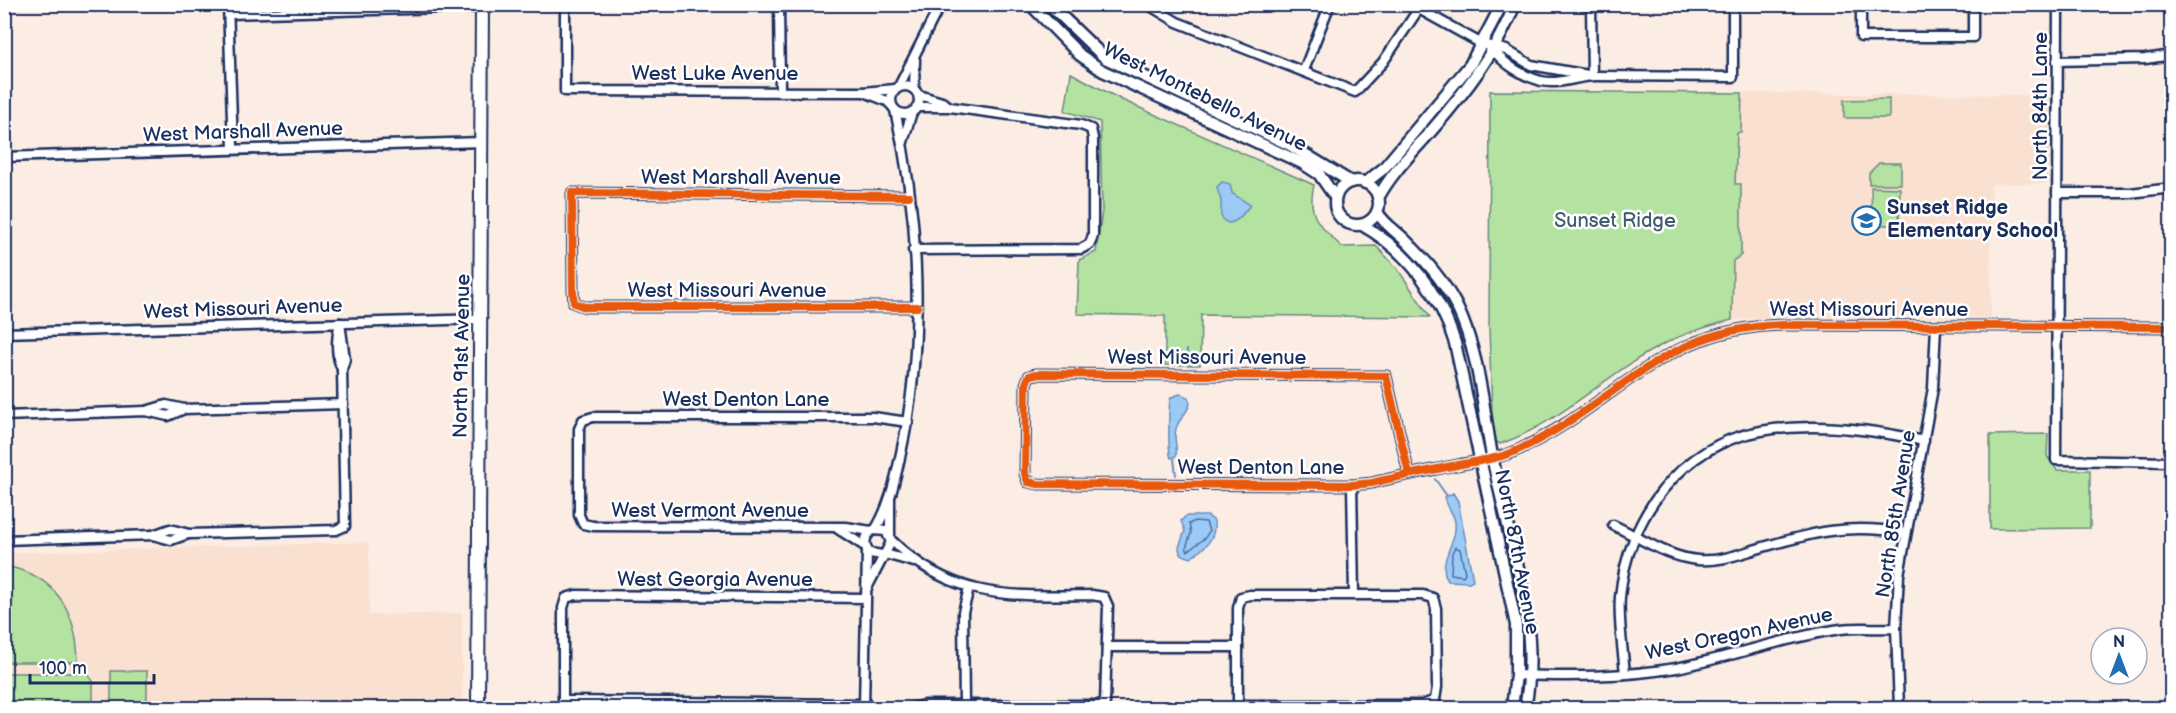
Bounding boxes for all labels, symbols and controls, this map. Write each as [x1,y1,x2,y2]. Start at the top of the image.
street label: North 84th Lane [2029,32,2053,180]
street label: West Montebello Avenue [1099,37,1311,157]
street label: West Luke Avenue [632,62,799,86]
street label: West Marshall Avenue [143,117,343,147]
street label: West Marshall Avenue [641,166,841,190]
place label: Sunset Ridge Elementary School [1887,196,2058,243]
school or university icon: Sunset Ridge Elementary School [1850,204,1882,236]
park label: Sunset Ridge [1554,209,1676,233]
street label: North 91st Avenue [449,274,475,438]
street label: West Missouri Avenue [628,279,827,303]
street label: West Missouri Avenue [143,294,343,324]
street label: West Missouri Avenue [1770,298,1969,322]
street label: West Missouri Avenue [1108,346,1307,370]
street label: West Denton Lane [663,388,830,412]
street label: North 85th Avenue [1871,428,1921,599]
street label: West Denton Lane [1178,456,1345,480]
street label: North 87th Avenue [1489,467,1545,637]
street label: West Vermont Avenue [611,499,809,523]
street label: West Georgia Avenue [617,568,813,592]
street label: West Oregon Avenue [1643,602,1835,666]
north arrow [2089,626,2149,686]
text: N [2113,633,2125,652]
scale bar [30,647,154,685]
text: 100 m [39,658,87,679]

